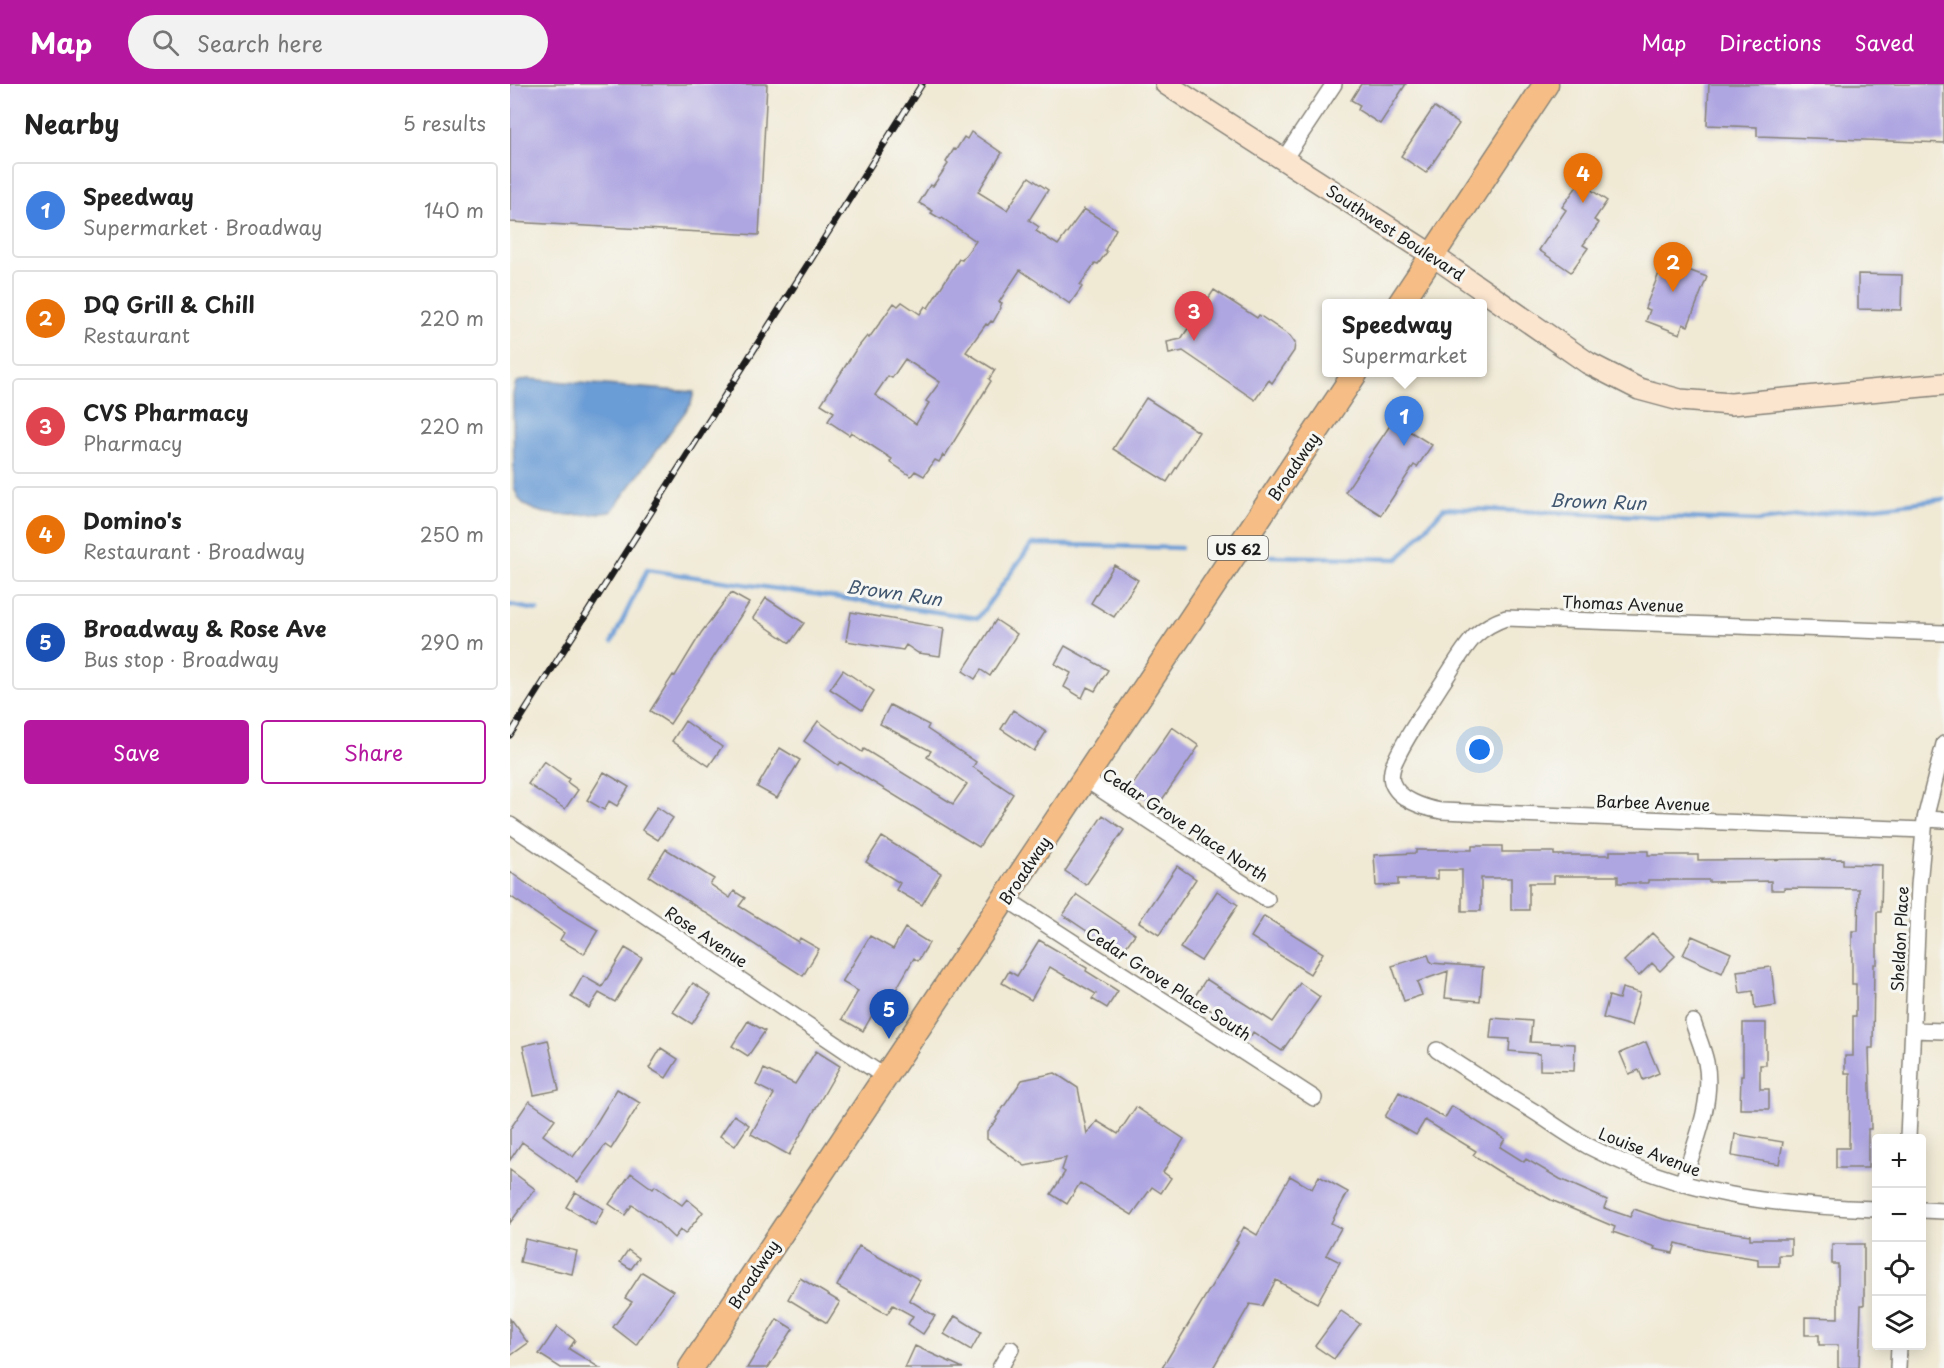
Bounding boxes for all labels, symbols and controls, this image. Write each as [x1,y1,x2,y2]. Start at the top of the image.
search box [128,15,548,69]
text: Map [30,21,92,64]
icon: search [149,26,182,59]
text: Search here [197,26,323,59]
text: Map [1641,26,1686,58]
text: Directions [1719,26,1821,58]
text: Saved [1854,26,1914,58]
text: Nearby [24,104,119,143]
text: 5 results [403,108,486,138]
pin: 4 [1564,154,1602,203]
street label: Southwest Boulevard [1322,178,1470,286]
text: Speedway [83,179,194,212]
text: 1 [41,195,50,225]
text: 140 m [424,195,484,225]
text: Supermarket · Broadway [83,212,322,242]
pin: 2 [1654,242,1692,292]
text: DQ Grill & Chill [83,287,254,320]
pin: 3 [1174,292,1214,341]
popup [1322,299,1487,377]
text: 2 [38,303,53,333]
text: 220 m [420,303,484,333]
text: Speedway [1342,307,1453,340]
text: Restaurant [83,320,190,350]
text: Supermarket [1342,340,1467,370]
text: CVS Pharmacy [83,395,249,428]
pin: 1 [1384,396,1424,446]
text: 3 [39,411,52,441]
text: 220 m [420,411,484,441]
street label: Broadway [1261,427,1325,505]
text: Pharmacy [83,428,183,458]
water label: Brown Run [1549,486,1648,516]
text: Domino's [83,503,182,536]
text: 4 [39,519,52,549]
text: 250 m [420,519,484,549]
text: Restaurant · Broadway [83,536,305,566]
road number: US 62 [1208,536,1268,560]
water label: Brown Run [844,572,945,612]
street label: Thomas Avenue [1562,589,1685,617]
text: Broadway & Rose Ave [83,611,326,644]
text: 5 [39,627,52,657]
text: 290 m [420,627,484,657]
text: Bus stop · Broadway [83,644,279,674]
button: Save [24,720,249,784]
button: Share [261,720,486,784]
your location [1465,735,1494,764]
street label: Cedar Grove Place North [1098,761,1274,887]
street label: Barbee Avenue [1595,788,1711,816]
street label: Broadway [992,831,1056,909]
street label: Sheldon Place [1884,886,1914,992]
street label: Rose Avenue [661,899,753,973]
street label: Cedar Grove Place South [1081,920,1257,1046]
pin: 5 [870,990,908,1039]
street label: Louise Avenue [1595,1120,1705,1182]
map controls [1872,1134,1926,1350]
button: + [1872,1134,1926,1188]
button: − [1872,1188,1926,1242]
street label: Broadway [722,1235,784,1313]
button: locate [1872,1242,1926,1296]
button: layers [1872,1296,1926,1350]

